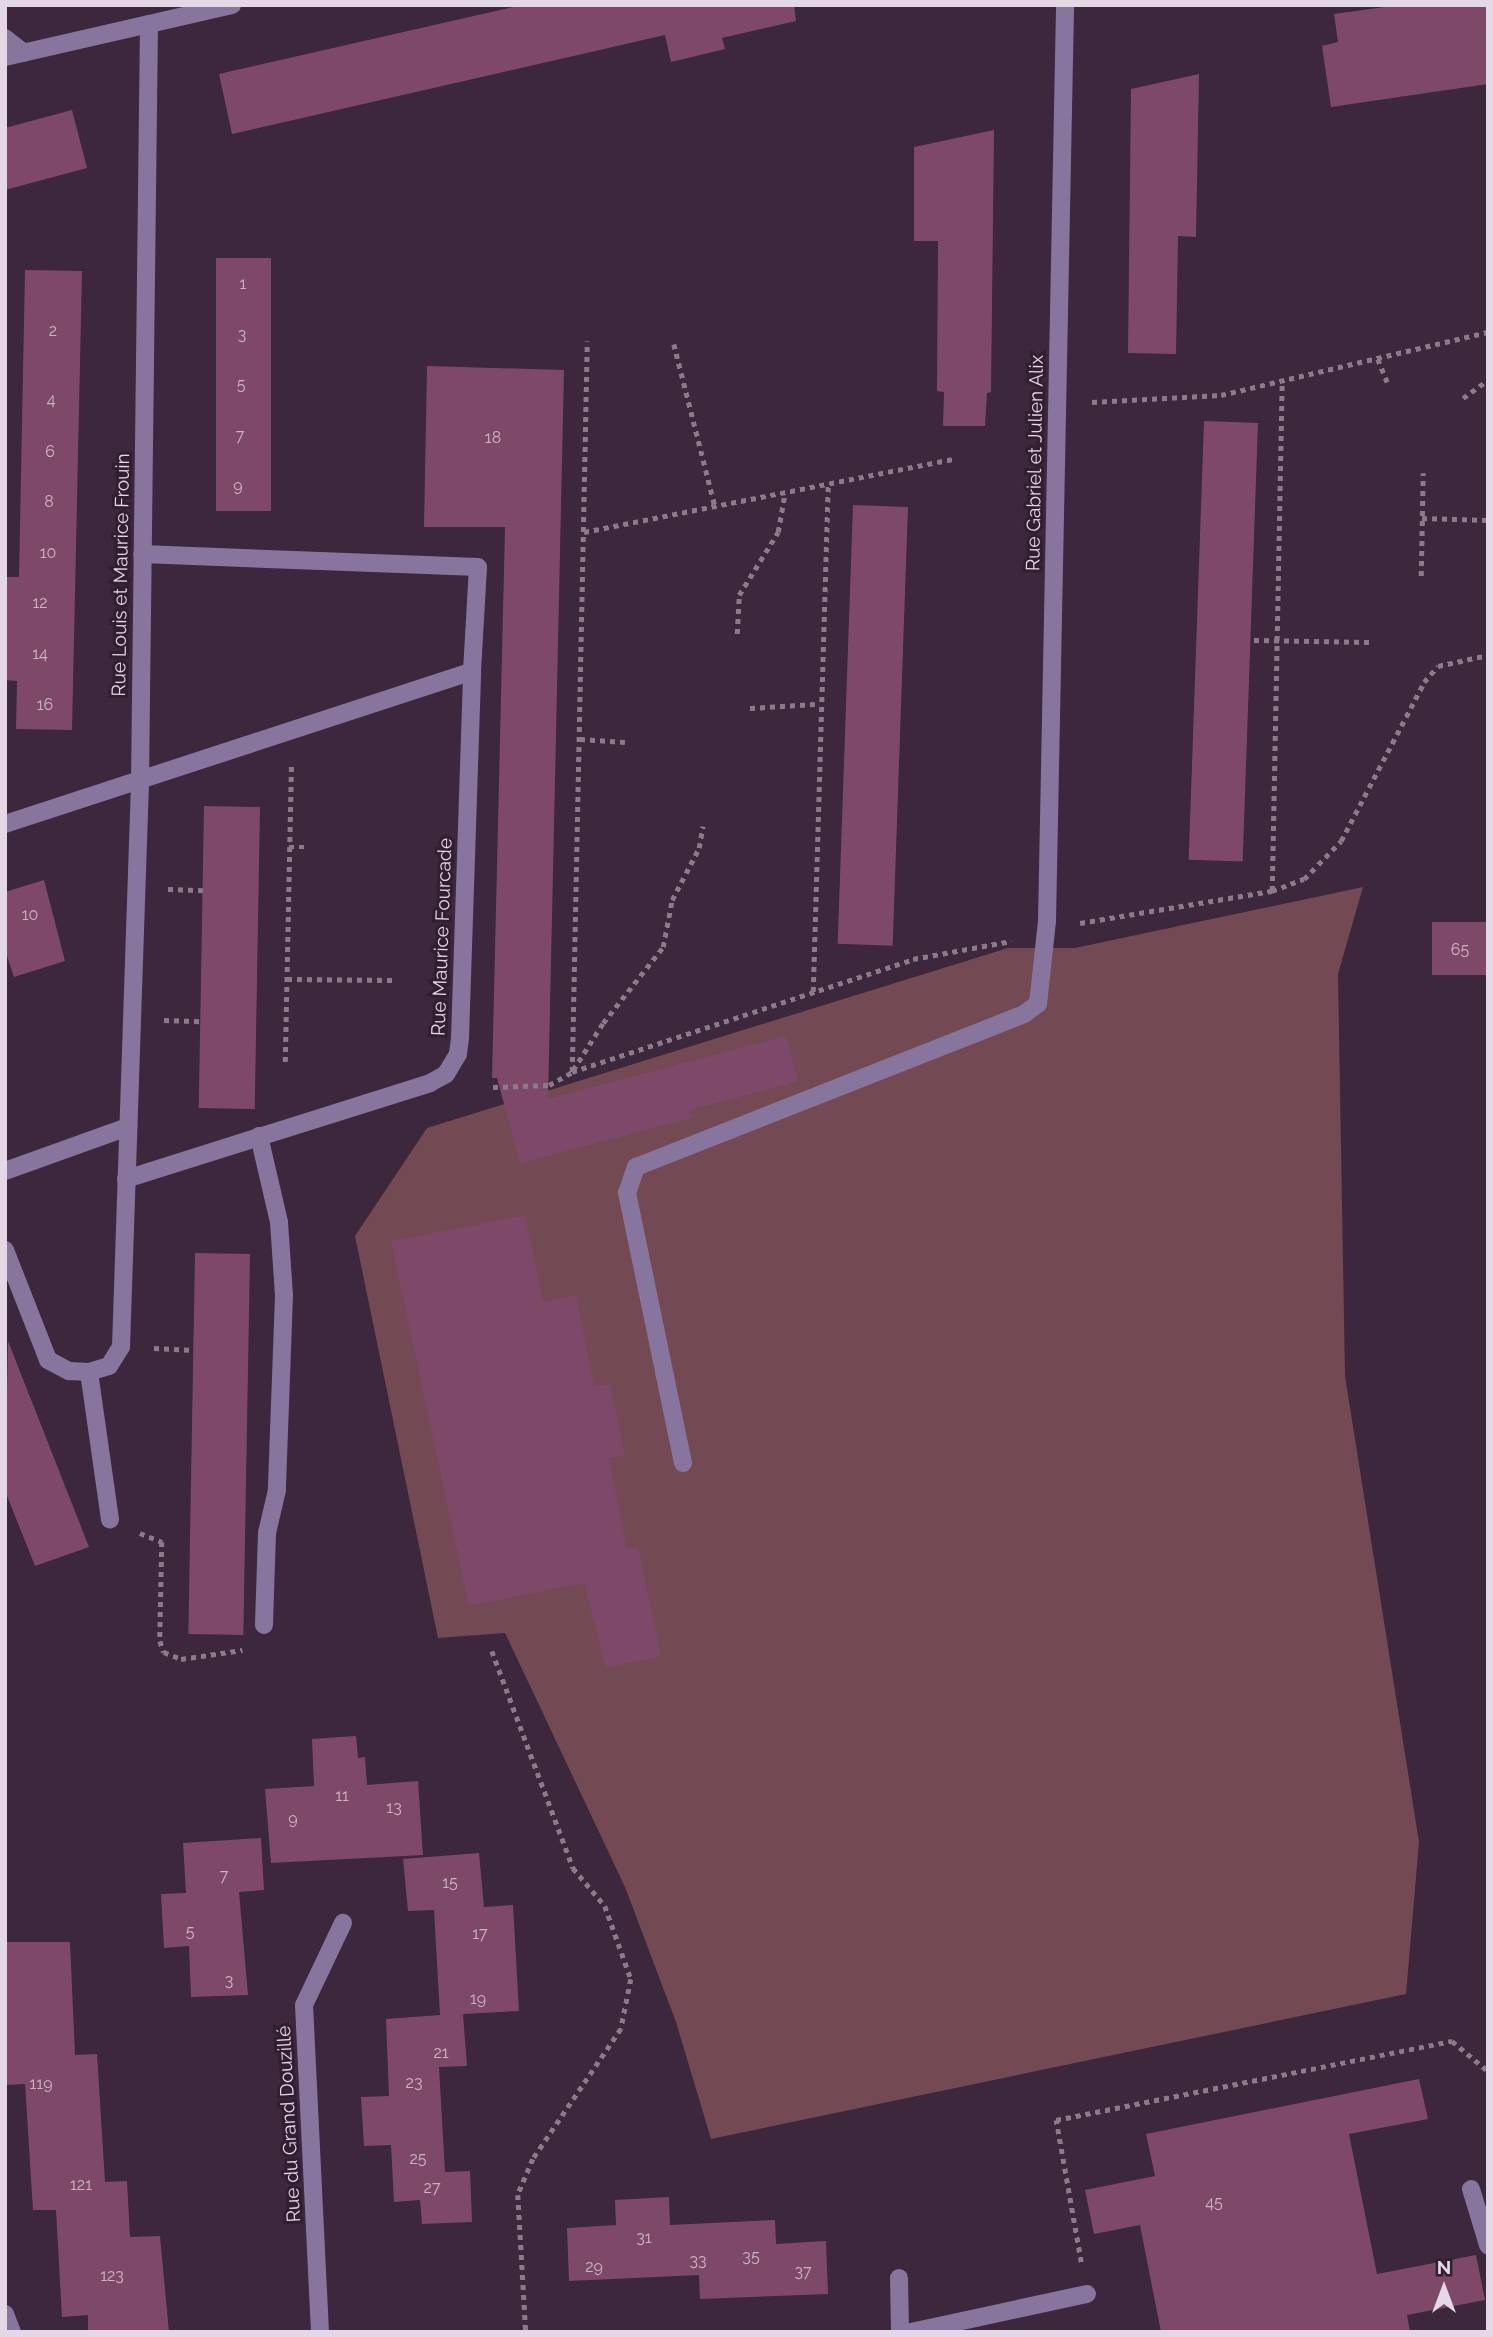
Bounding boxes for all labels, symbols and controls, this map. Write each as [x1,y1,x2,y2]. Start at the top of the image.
house number: 1 [240,274,246,294]
house number: 2 [49,321,57,341]
house number: 3 [238,325,246,345]
street label: Rue Gabriel et Julien Alix [1022,354,1048,572]
house number: 5 [237,375,245,395]
house number: 4 [47,390,55,410]
house number: 7 [236,426,244,446]
house number: 18 [485,428,501,448]
house number: 6 [45,442,55,462]
street label: Rue Louis et Maurice Frouin [107,453,135,697]
house number: 9 [233,476,243,496]
house number: 8 [44,492,54,512]
house number: 10 [40,543,56,563]
house number: 12 [32,593,48,613]
house number: 14 [32,644,48,664]
house number: 16 [37,695,53,715]
street label: Rue Maurice Fourcade [427,838,457,1036]
house number: 10 [22,905,38,925]
house number: 65 [1451,940,1469,960]
house number: 11 [335,1786,349,1806]
house number: 13 [386,1798,402,1818]
house number: 9 [288,1809,298,1829]
house number: 7 [220,1866,228,1886]
house number: 15 [442,1873,458,1893]
house number: 5 [186,1922,194,1942]
house number: 17 [472,1924,488,1944]
house number: 3 [225,1971,233,1991]
house number: 19 [470,1989,486,2009]
street label: Rue du Grand Douzillé [272,2025,306,2223]
house number: 21 [433,2043,449,2063]
house number: 23 [406,2073,422,2093]
house number: 119 [29,2074,53,2094]
house number: 25 [409,2149,427,2169]
house number: 121 [70,2175,92,2195]
house number: 27 [424,2178,440,2198]
house number: 45 [1205,2193,1223,2213]
house number: 31 [636,2228,652,2248]
house number: 35 [742,2247,760,2267]
house number: 33 [689,2251,707,2271]
north arrow [1409,2253,1479,2323]
text: N [1437,2256,1451,2278]
house number: 29 [585,2257,603,2277]
house number: 37 [794,2262,812,2282]
house number: 123 [100,2266,124,2286]

